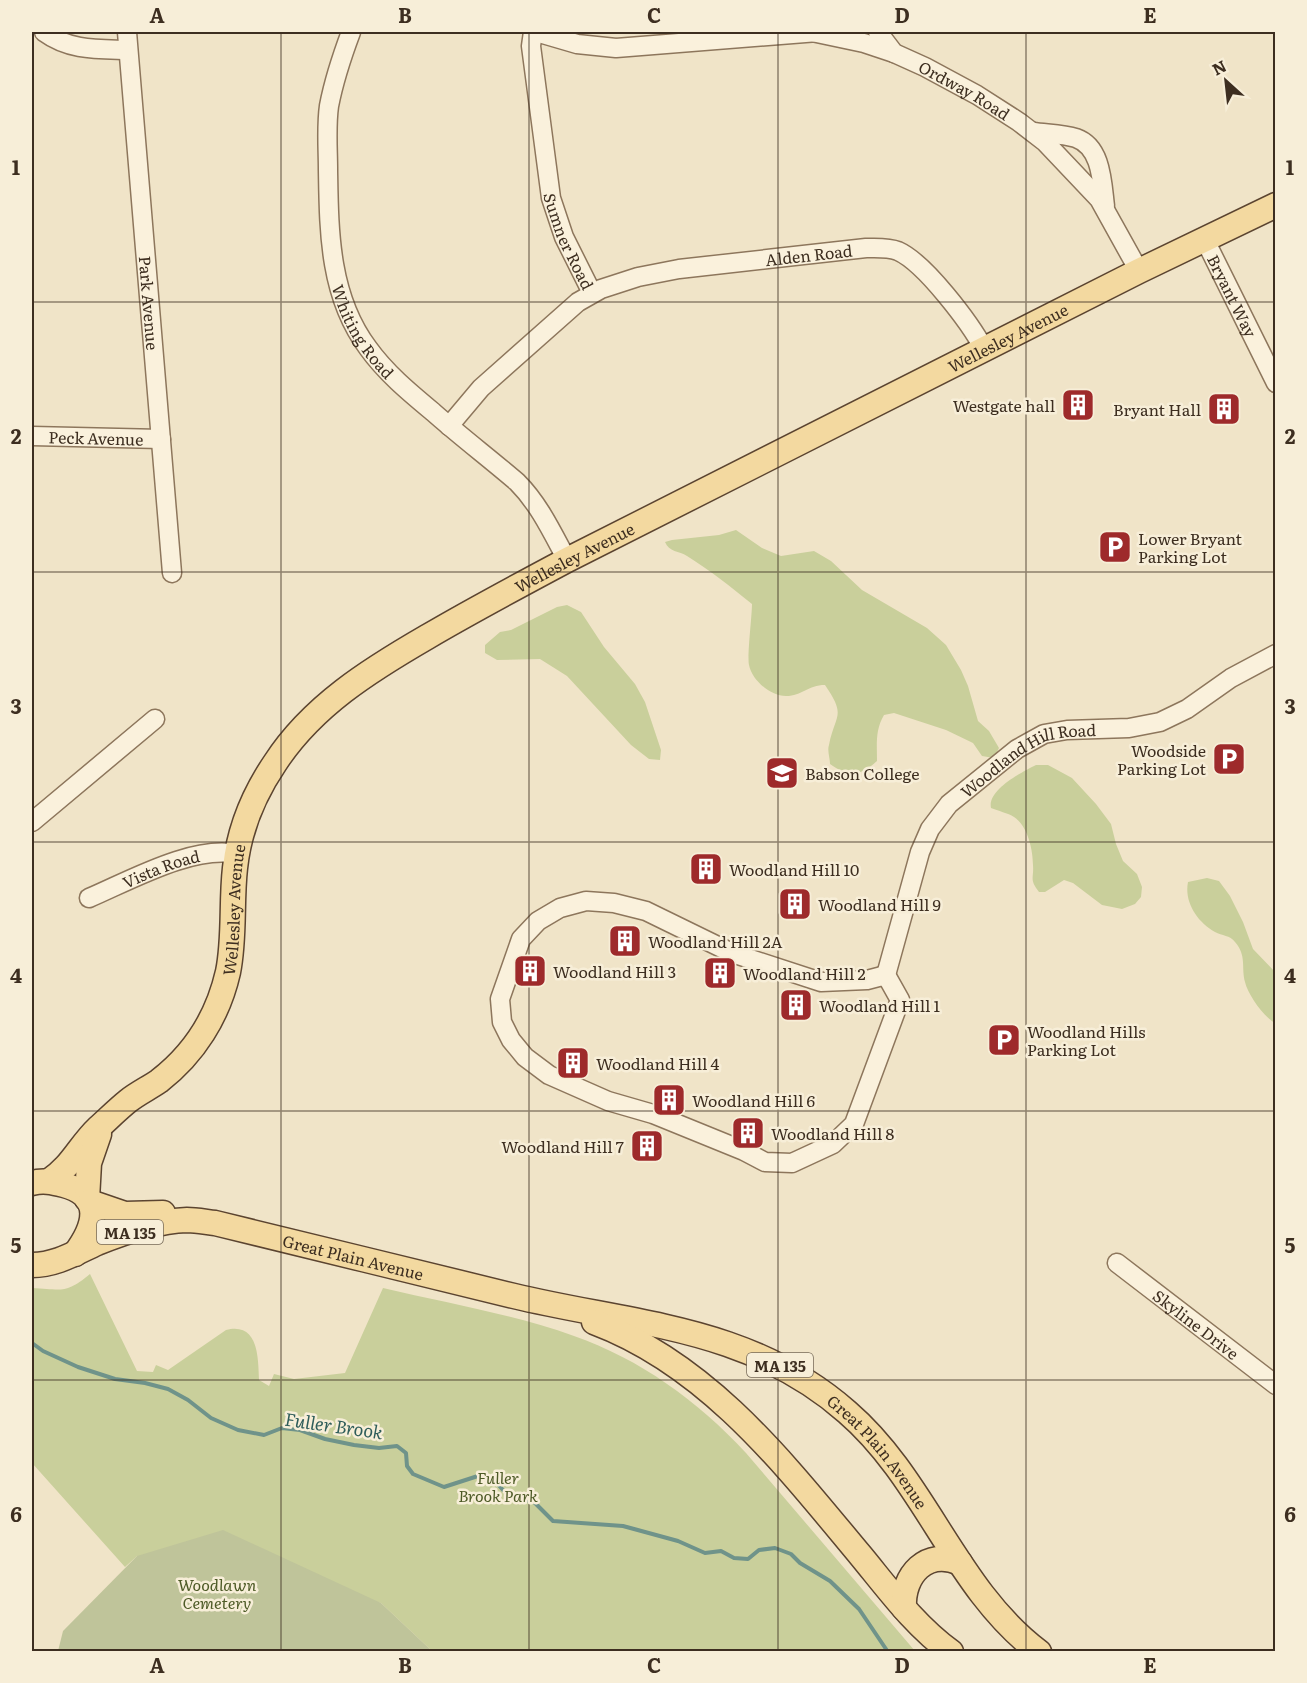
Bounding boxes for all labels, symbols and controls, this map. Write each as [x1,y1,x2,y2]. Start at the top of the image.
text: A [149,0,165,29]
text: B [398,0,412,29]
text: C [647,0,661,29]
text: D [894,0,910,29]
text: E [1143,0,1157,29]
north arrow [1196,51,1256,111]
text: N [1207,53,1230,80]
street label: Ordway Road [915,54,1015,125]
text: 1 [12,151,20,181]
text: 1 [1286,151,1294,181]
street label: Sumner Road [538,191,600,294]
street label: Alden Road [764,238,854,271]
street label: Bryant Way [1202,250,1264,342]
street label: Park Avenue [134,255,165,351]
street label: Whiting Road [327,281,400,384]
street label: Wellesley Avenue [943,297,1072,378]
building icon: Westgate hall [1060,387,1096,423]
building icon: Bryant Hall [1206,391,1242,427]
place label: Westgate hall [953,393,1055,417]
place label: Bryant Hall [1113,397,1201,421]
text: 2 [11,420,22,450]
text: 2 [1285,420,1296,450]
street label: Peck Avenue [48,424,144,451]
street label: Wellesley Avenue [510,516,638,598]
place label: Lower Bryant Parking Lot [1138,526,1243,568]
parking icon: Lower Bryant Parking Lot [1097,529,1133,565]
text: 3 [10,690,22,720]
text: 3 [1284,690,1296,720]
street label: Woodland Hill Road [955,717,1097,803]
place label: Woodside Parking Lot [1117,738,1207,780]
parking icon: Woodside Parking Lot [1211,741,1247,777]
school or university icon: Babson College [764,755,800,791]
place label: Babson College [805,761,920,785]
street label: Wellesley Avenue [216,842,251,977]
street label: Vista Road [118,843,202,893]
building icon: Woodland Hill 10 [688,851,724,887]
place label: Woodland Hill 10 [729,857,859,881]
building icon: Woodland Hill 9 [777,886,813,922]
place label: Woodland Hill 9 [818,892,941,916]
building icon: Woodland Hill 2A [607,923,643,959]
place label: Woodland Hill 2A [648,929,783,953]
building icon: Woodland Hill 3 [512,953,548,989]
building icon: Woodland Hill 2 [702,955,738,991]
text: 4 [10,959,22,989]
place label: Woodland Hill 3 [553,959,676,983]
text: 4 [1284,959,1296,989]
place label: Woodland Hill 2 [743,961,866,985]
building icon: Woodland Hill 1 [778,987,814,1023]
place label: Woodland Hill 1 [819,993,941,1017]
place label: Woodland Hills Parking Lot [1027,1019,1146,1061]
parking icon: Woodland Hills Parking Lot [986,1022,1022,1058]
building icon: Woodland Hill 4 [555,1045,591,1081]
place label: Woodland Hill 4 [596,1051,720,1075]
building icon: Woodland Hill 6 [651,1082,687,1118]
place label: Woodland Hill 6 [692,1088,816,1112]
building icon: Woodland Hill 8 [730,1115,766,1151]
place label: Woodland Hill 8 [771,1121,895,1145]
building icon: Woodland Hill 7 [629,1128,665,1164]
place label: Woodland Hill 7 [501,1134,624,1158]
road number: MA 135 [97,1220,163,1244]
street label: Great Plain Avenue [280,1228,426,1286]
text: 5 [11,1229,22,1259]
text: 5 [1285,1229,1296,1259]
street label: Skyline Drive [1148,1283,1244,1365]
road number: MA 135 [747,1353,813,1377]
street label: Great Plain Avenue [822,1388,934,1513]
water label: Fuller Brook [283,1405,385,1445]
park label: Fuller Brook Park [458,1465,538,1507]
text: 6 [10,1498,22,1528]
text: 6 [1284,1498,1296,1528]
park label: Woodlawn Cemetery [178,1572,257,1614]
text: A [149,1649,165,1679]
text: B [398,1649,412,1679]
text: C [647,1649,661,1679]
text: D [894,1649,910,1679]
text: E [1143,1649,1157,1679]

